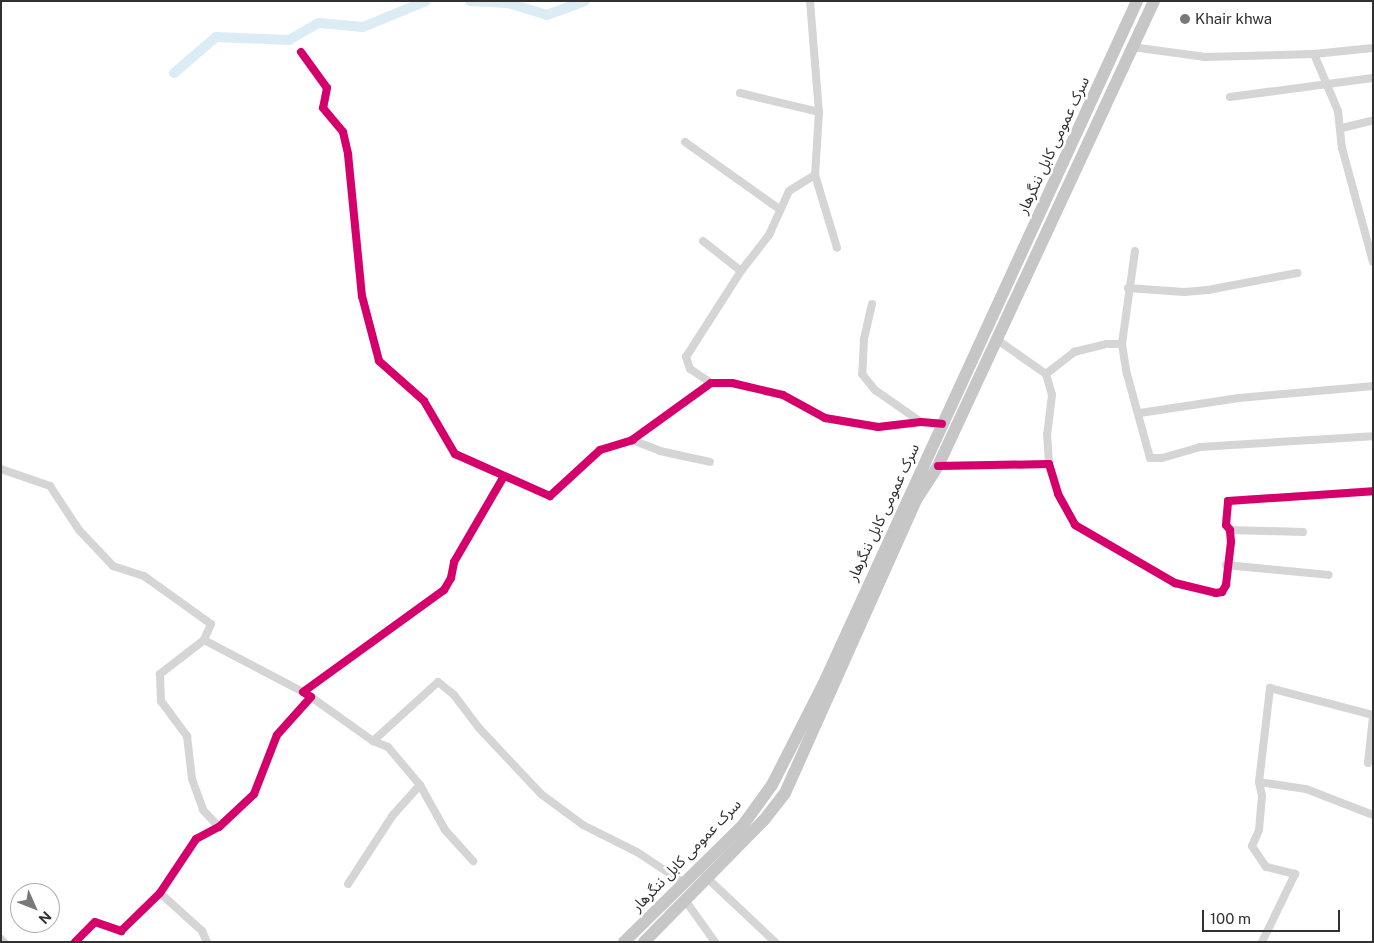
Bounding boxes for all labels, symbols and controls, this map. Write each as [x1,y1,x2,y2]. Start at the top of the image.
place label: Khair khwa [1195,10,1272,28]
marker: Khair khwa [1179,13,1191,25]
street label: سرک عمومی کابل ننگرهار [1013,73,1093,217]
street label: سرک عمومی کابل ننگرهار [843,440,923,584]
street label: سرک عمومی کابل ننگرهار [628,795,744,915]
north arrow [10,883,60,933]
scale bar [1204,900,1342,932]
text: N [36,908,55,927]
text: 100 m [1210,910,1251,927]

